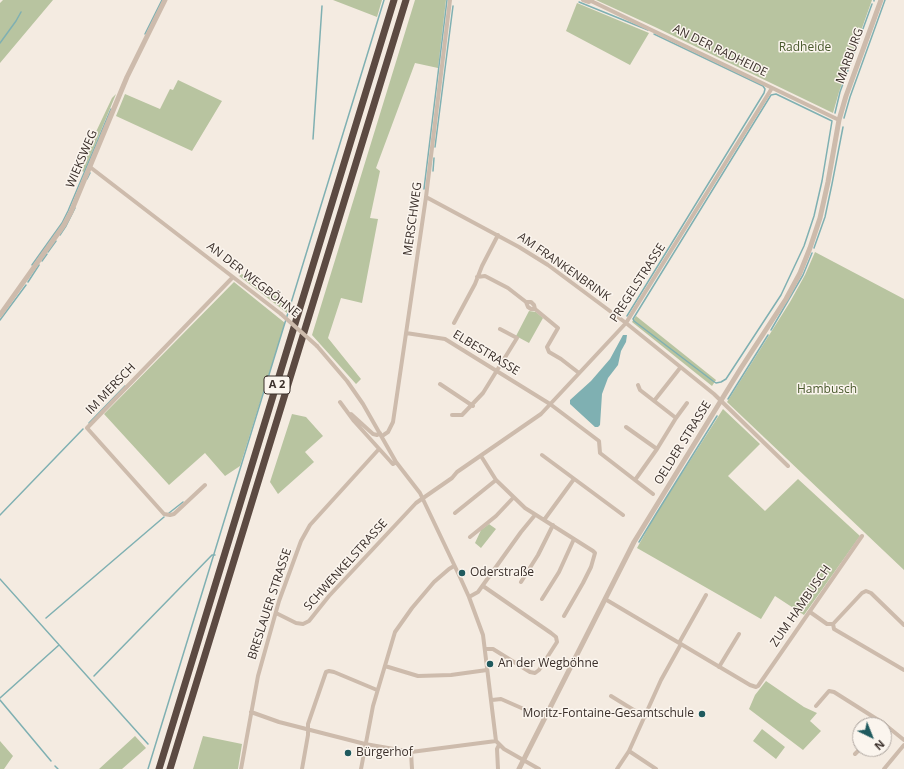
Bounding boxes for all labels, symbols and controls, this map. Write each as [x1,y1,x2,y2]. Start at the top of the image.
street label: AN DER RADHEIDE [670,22,770,80]
street label: MARBURG [833,26,867,86]
park label: Radheide [779,41,831,55]
street label: WIEKSWEG [63,128,101,190]
street label: MERSCHWEG [401,181,425,257]
street label: AM FRANKENBRINK [515,230,613,304]
street label: AN DER WEGBÖHNE [204,239,302,321]
street label: PREGELSTRASSE [607,241,669,325]
street label: ELBESTRASSE [450,327,522,379]
street label: IM MERSCH [83,361,139,417]
road number: A 2 [264,376,290,394]
park label: Hambusch [797,383,857,397]
street label: OELDER STRASSE [651,398,715,488]
street label: SCHWENKELSTRASSE [301,516,391,614]
street label: BRESLAUER STRASSE [245,547,295,661]
street label: ZUM HAMBUSCH [768,562,834,650]
place label: Oderstraße [470,566,534,580]
marker: Oderstraße [457,568,467,578]
place label: An der Wegböhne [498,657,599,671]
marker: An der Wegböhne [485,659,495,669]
place label: Moritz-Fontaine-Gesamtschule [522,707,694,721]
marker: Moritz-Fontaine-Gesamtschule [697,709,707,719]
north arrow [852,717,892,757]
text: N [871,737,888,754]
place label: Bürgerhof [356,746,413,760]
marker: Bürgerhof [343,748,353,758]

